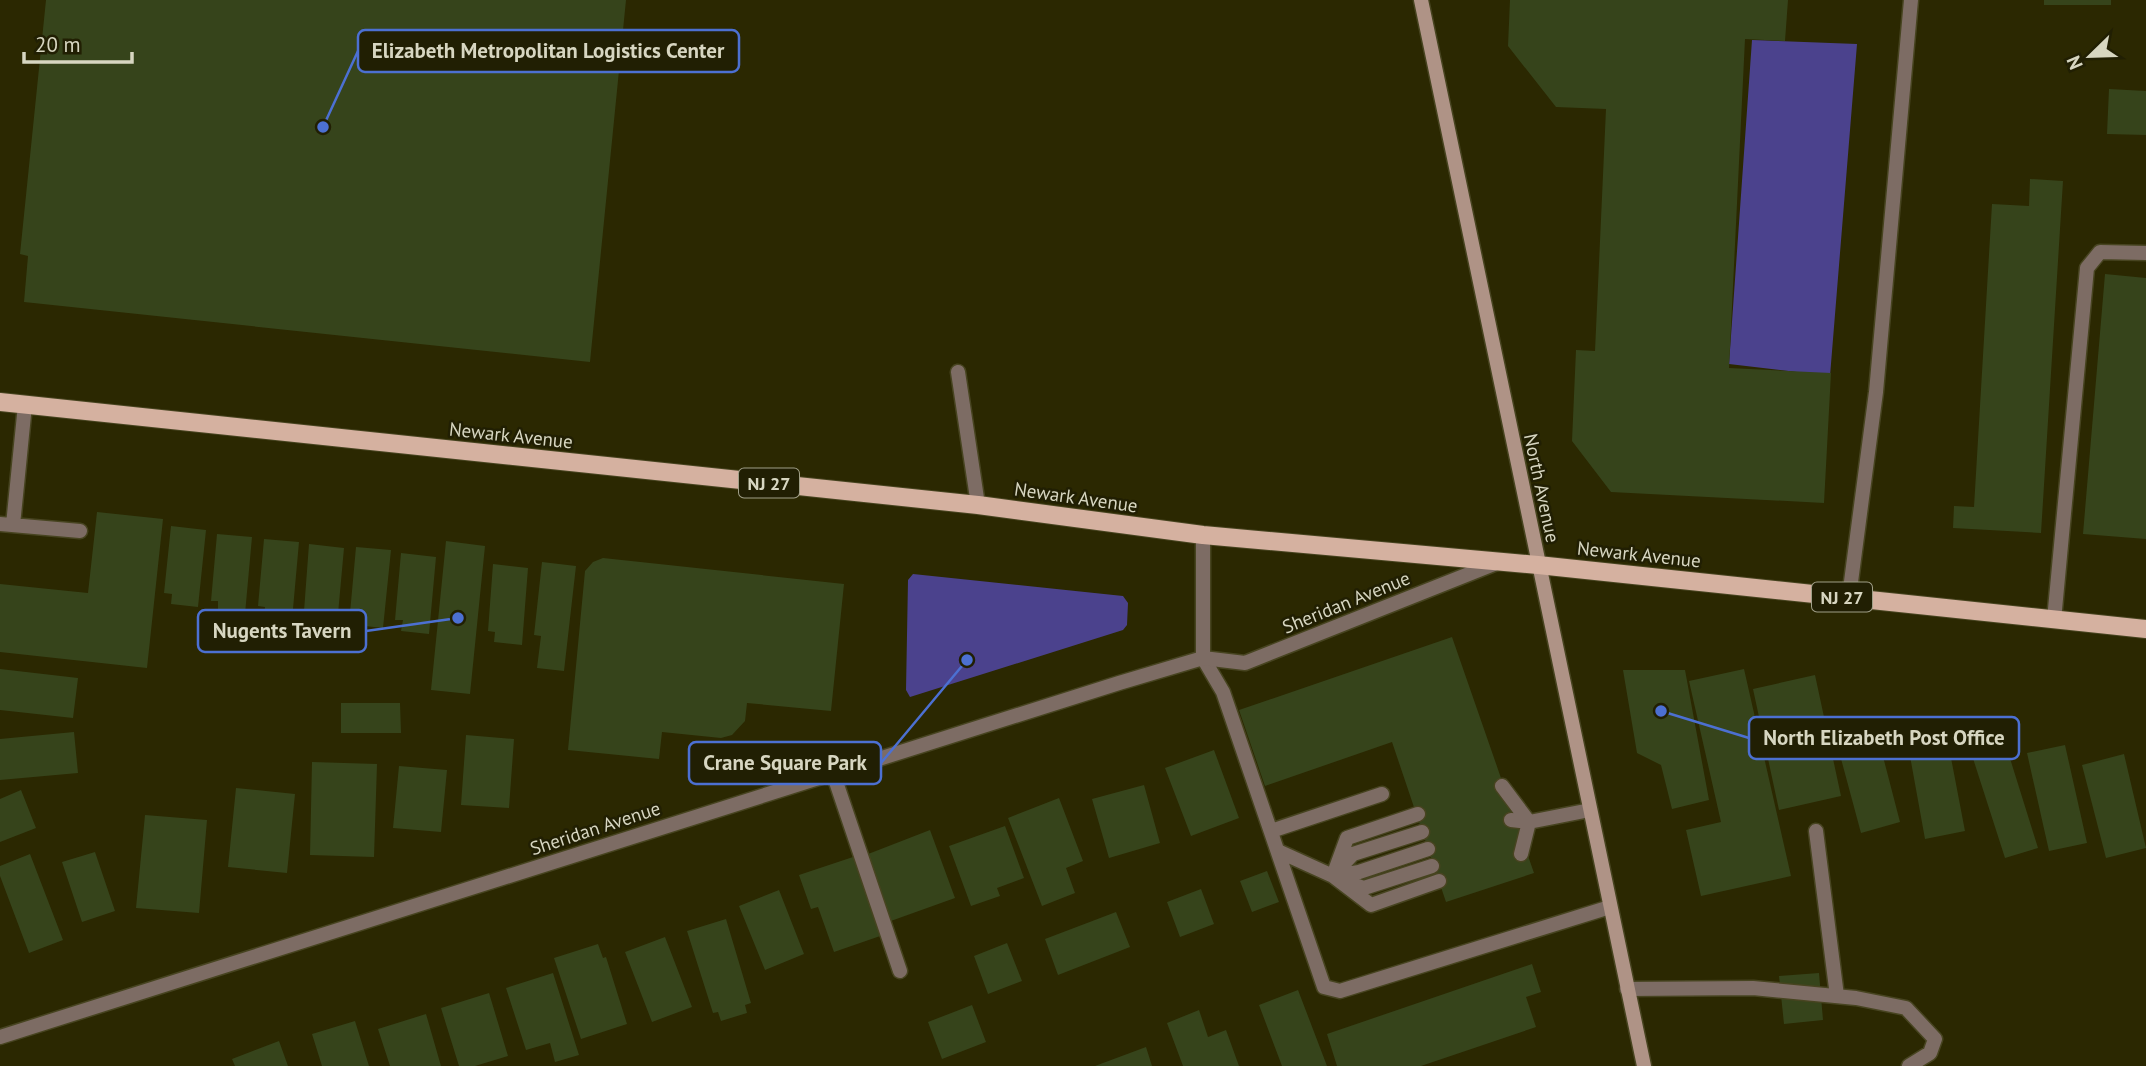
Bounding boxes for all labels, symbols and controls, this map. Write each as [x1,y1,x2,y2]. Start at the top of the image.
scale bar [24,21,133,65]
north arrow [2055,21,2125,91]
callout: Elizabeth Metropolitan Logistics Center [358,30,739,72]
text: 20 m [35,31,81,58]
text: Elizabeth Metropolitan Logistics Center [372,37,725,64]
text: N [2061,52,2088,73]
street label: Newark Avenue [448,417,574,453]
street label: North Avenue [1519,431,1565,545]
road number: NJ 27 [739,468,799,498]
street label: Newark Avenue [1013,476,1139,518]
street label: Newark Avenue [1576,536,1702,572]
street label: Sheridan Avenue [1279,565,1413,639]
road number: NJ 27 [1812,582,1872,612]
callout: Nugents Tavern [198,610,366,652]
text: Nugents Tavern [213,617,351,644]
callout: North Elizabeth Post Office [1749,717,2019,759]
text: North Elizabeth Post Office [1763,724,2005,751]
callout: Crane Square Park [689,742,881,784]
text: Crane Square Park [703,749,868,776]
street label: Sheridan Avenue [527,796,663,860]

